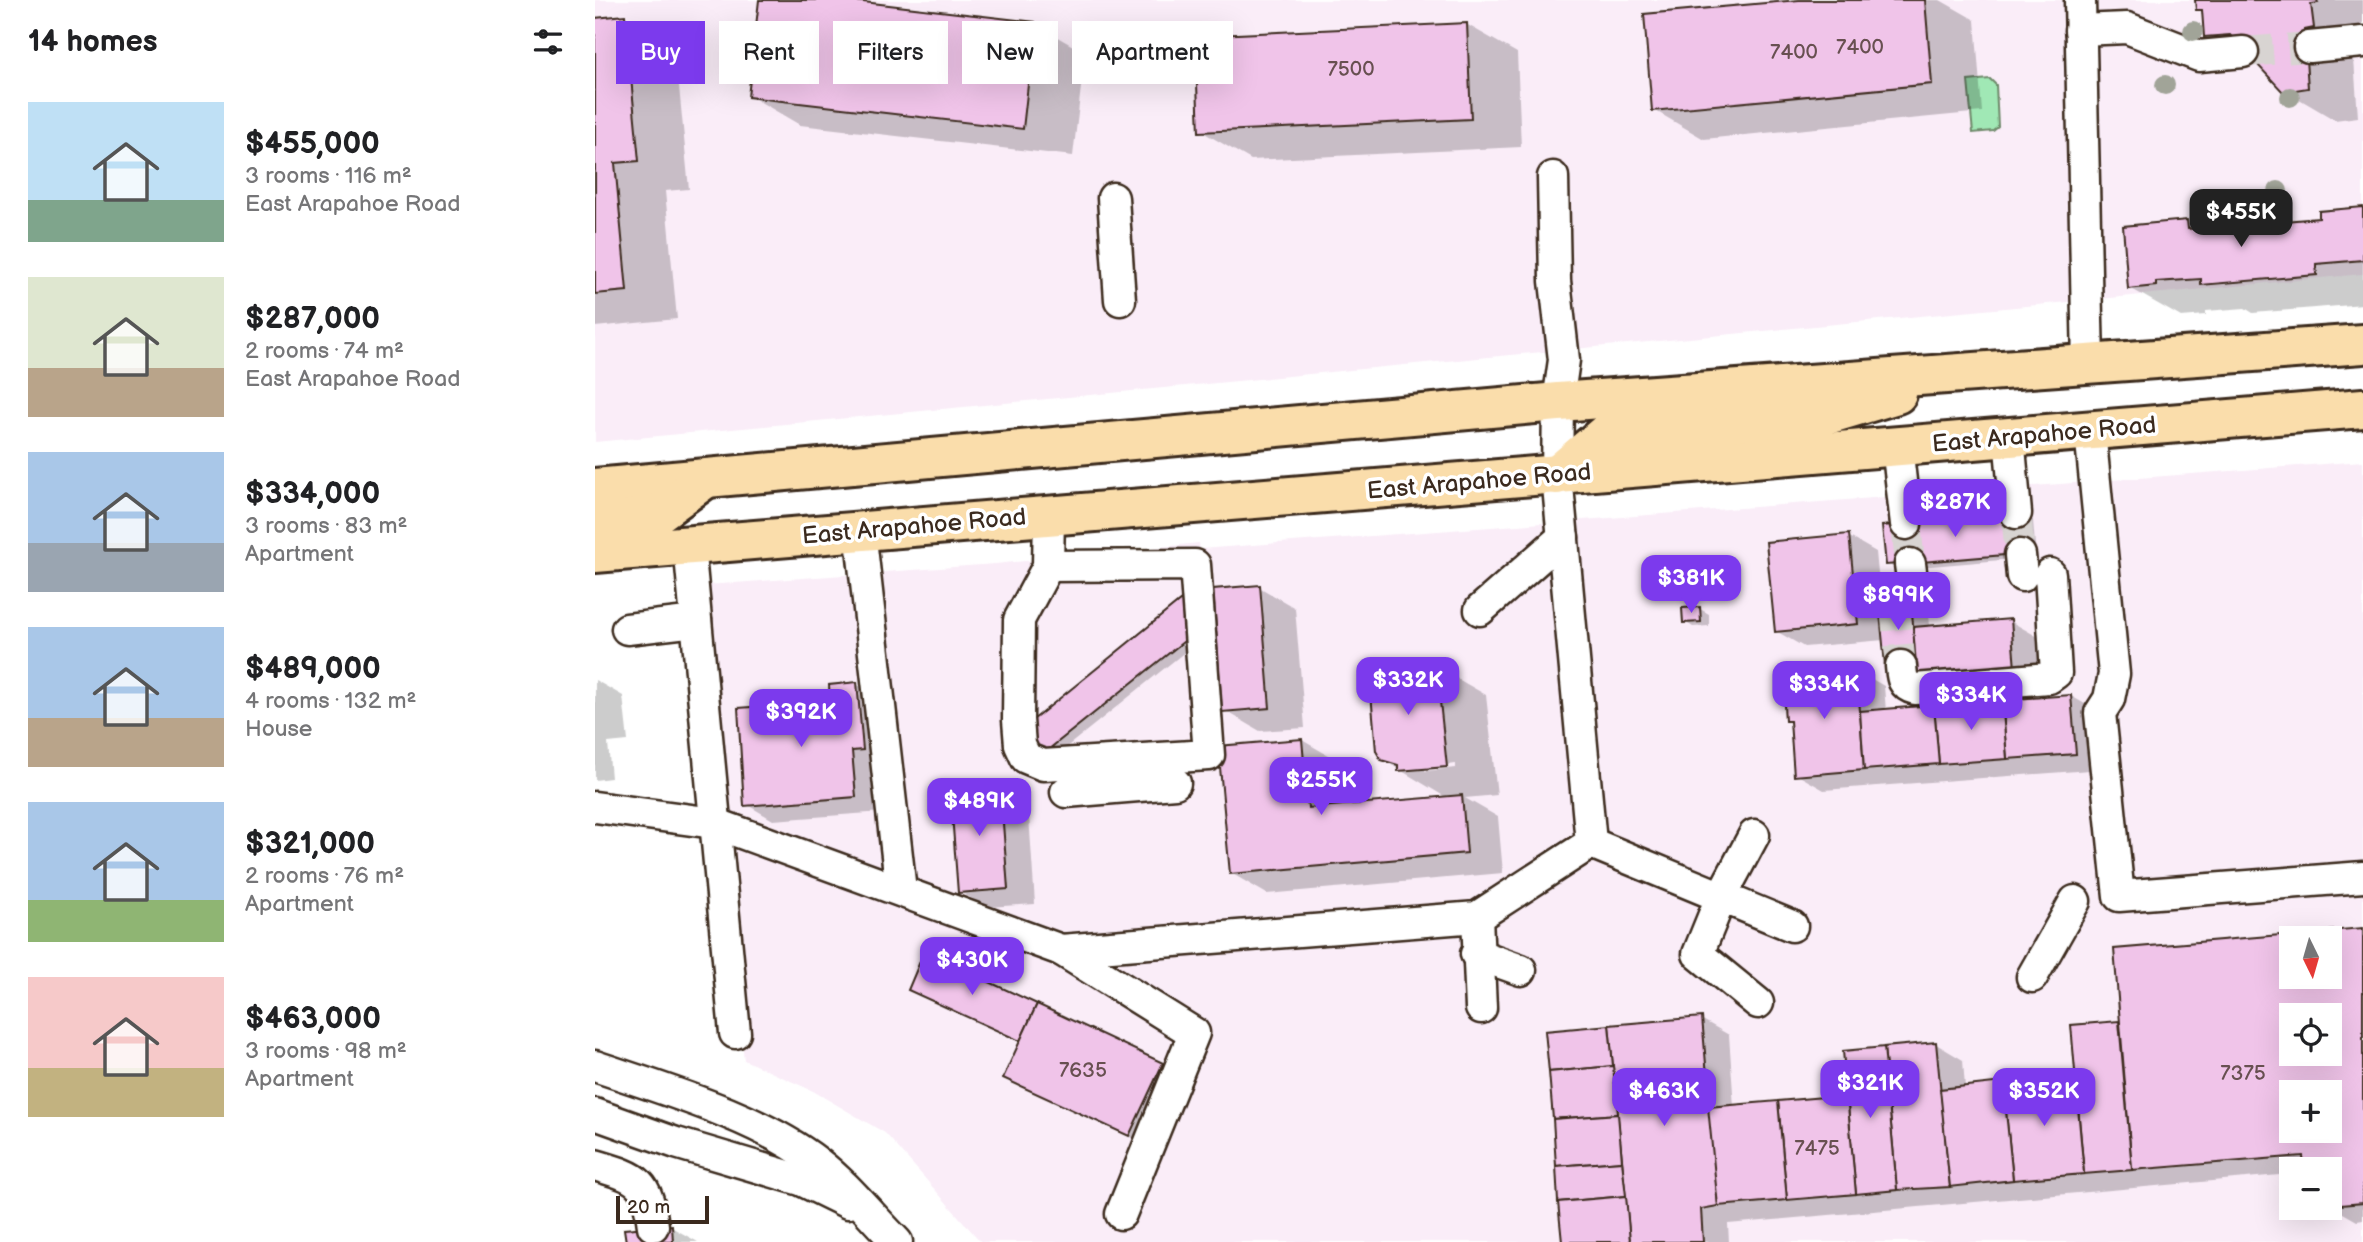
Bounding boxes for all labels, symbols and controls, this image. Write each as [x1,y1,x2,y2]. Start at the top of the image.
chip: Buy [616,21,705,84]
chip: Rent [719,21,819,84]
chip: Filters [833,21,948,84]
chip: New [962,21,1058,84]
chip: Apartment [1072,21,1233,84]
icon: filters [529,23,567,61]
text: 14 homes [28,24,157,60]
house number: 7400 [1836,35,1884,60]
house number: 7400 [1770,40,1818,65]
house number: 7500 [1327,57,1375,82]
text: $455,000 [245,126,380,162]
icon: home [84,130,168,214]
text: 3 rooms · 116 m² [245,162,412,190]
text: East Arapahoe Road [245,190,460,218]
pin: $455K [2192,190,2290,249]
text: $455K [2206,198,2276,226]
text: $287,000 [245,301,380,337]
icon: home [84,305,168,389]
text: 2 rooms · 74 m² [245,337,404,365]
text: East Arapahoe Road [245,365,460,393]
street label: East Arapahoe Road [1931,410,2157,459]
street label: East Arapahoe Road [1366,457,1592,506]
text: $334,000 [245,476,380,512]
icon: home [84,480,168,564]
pin: $287K [1906,480,2004,539]
text: $287K [1919,488,1991,516]
street label: East Arapahoe Road [801,502,1027,551]
text: 3 rooms · 83 m² [245,512,407,540]
text: Apartment [245,540,354,568]
pin: $381K [1642,556,1740,615]
text: $381K [1657,564,1725,592]
pin: $899K [1849,572,1947,632]
text: $899K [1862,581,1934,609]
text: $489,000 [245,651,381,687]
icon: home [84,655,168,739]
pin: $332K [1359,658,1457,717]
pin: $334K [1775,662,1873,721]
text: $332K [1372,666,1444,694]
text: $334K [1788,670,1860,698]
pin: $334K [1922,672,2020,732]
text: $334K [1935,681,2007,709]
text: 4 rooms · 132 m² [245,687,416,715]
pin: $392K [752,690,850,749]
text: $392K [765,698,837,726]
text: House [245,715,312,743]
pin: $255K [1272,758,1370,817]
text: $255K [1285,766,1357,794]
pin: $489K [930,778,1028,838]
text: $489K [943,787,1015,815]
text: $321,000 [245,826,375,862]
icon: home [84,830,168,914]
text: 2 rooms · 76 m² [245,862,404,890]
text: Apartment [245,890,354,918]
north arrow [2279,926,2341,989]
map controls [2279,926,2342,1220]
pin: $430K [923,937,1021,997]
text: $430K [936,946,1008,974]
text: $463,000 [245,1001,381,1037]
button: locate [2279,1003,2342,1066]
icon: home [84,1005,168,1089]
text: 3 rooms · 98 m² [245,1037,407,1065]
house number: 7635 [1059,1058,1107,1083]
pin: $321K [1821,1060,1919,1120]
house number: 7375 [2220,1061,2266,1086]
text: Apartment [245,1065,354,1093]
pin: $463K [1615,1068,1713,1128]
pin: $352K [1995,1068,2093,1128]
text: $321K [1836,1069,1904,1097]
text: $463K [1628,1077,1700,1105]
text: $352K [2008,1077,2080,1105]
button: + [2279,1080,2342,1143]
house number: 7475 [1794,1136,1840,1161]
button: − [2279,1157,2342,1220]
scale bar [616,1193,709,1225]
text: 20 m [627,1196,670,1219]

